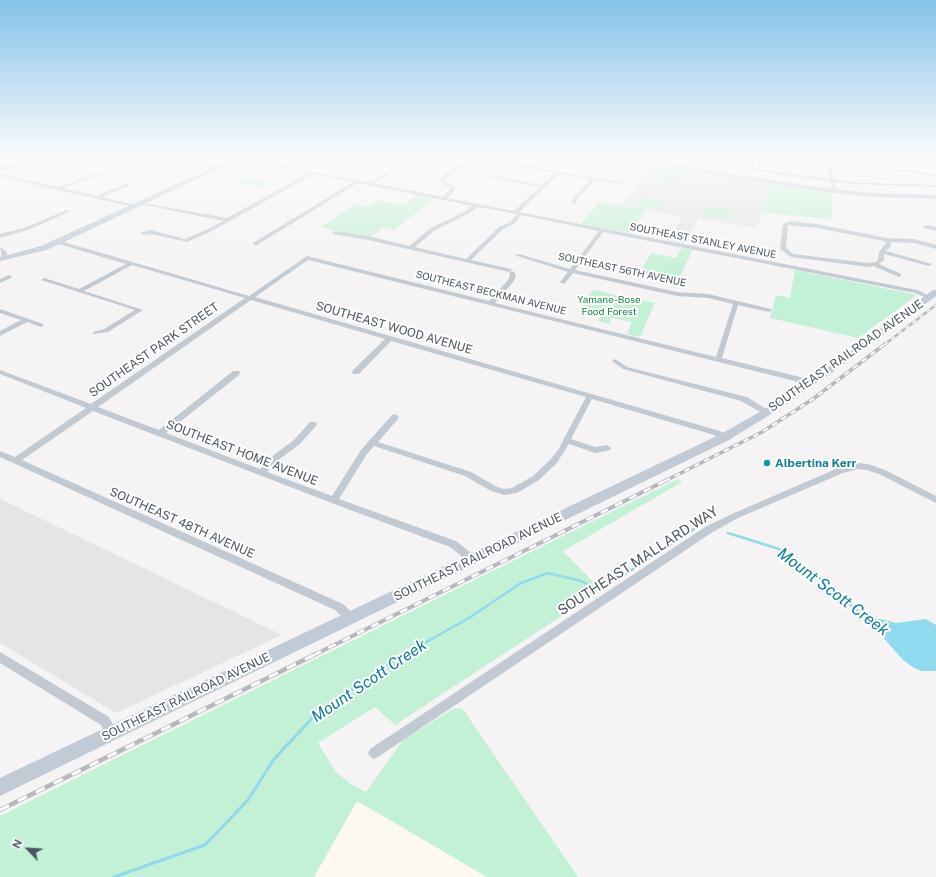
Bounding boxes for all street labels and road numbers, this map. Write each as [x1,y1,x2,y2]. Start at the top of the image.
street label: SOUTHEAST STANLEY AVENUE [629,221,777,261]
street label: SOUTHEAST 56TH AVENUE [557,251,687,289]
street label: SOUTHEAST BECKMAN AVENUE [415,268,567,318]
street label: SOUTHEAST RAILROAD AVENUE [766,297,926,415]
street label: SOUTHEAST WOOD AVENUE [314,299,474,357]
street label: SOUTHEAST PARK STREET [86,300,222,400]
street label: SOUTHEAST HOME AVENUE [164,417,320,489]
street label: SOUTHEAST 48TH AVENUE [107,485,257,561]
street label: SOUTHEAST MALLARD WAY [555,503,721,619]
street label: SOUTHEAST RAILROAD AVENUE [391,510,565,604]
street label: SOUTHEAST RAILROAD AVENUE [99,650,273,744]

